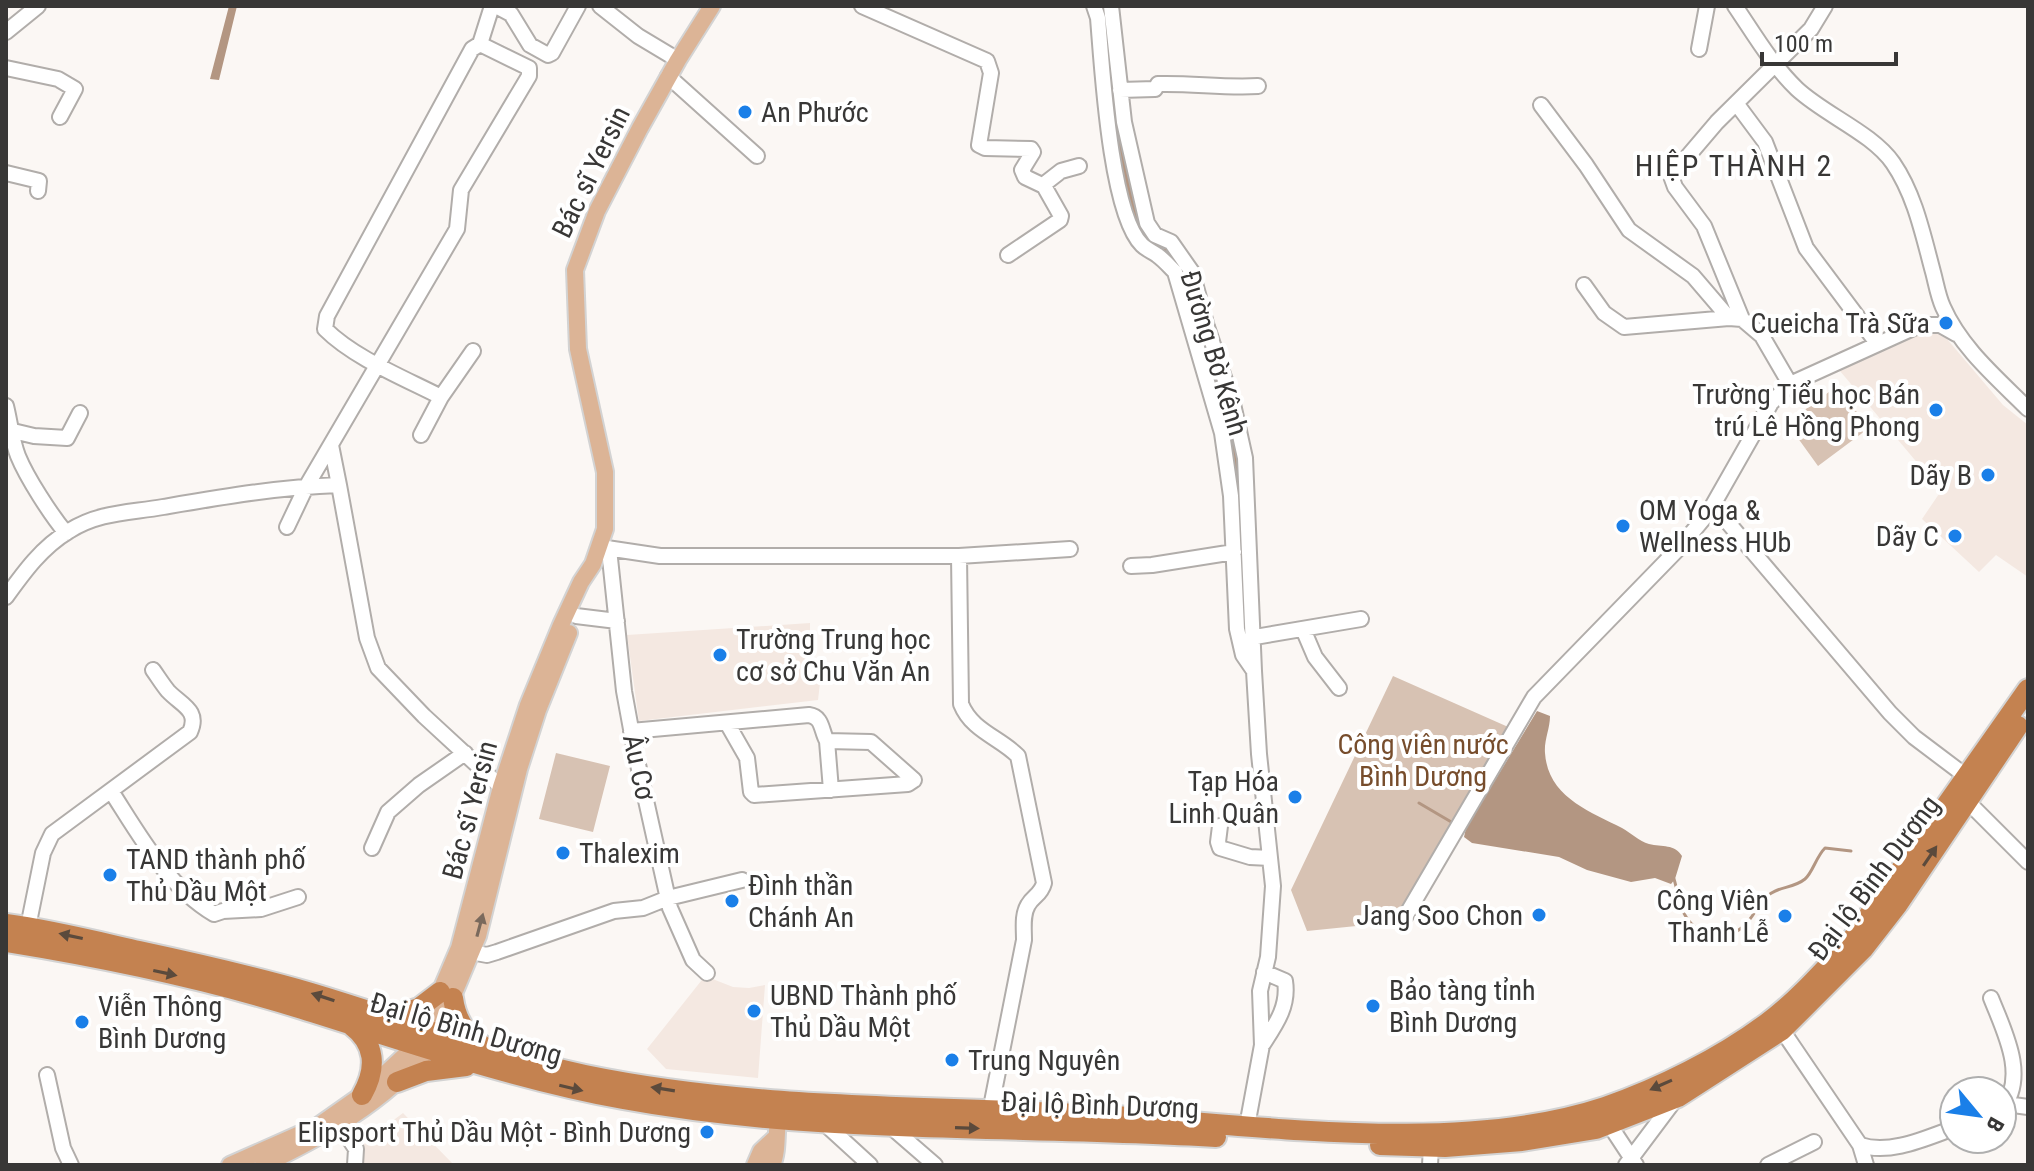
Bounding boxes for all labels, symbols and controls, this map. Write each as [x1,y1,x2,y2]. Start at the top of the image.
scale bar [1762,16,1896,66]
text: 100 m [1774,30,1833,58]
place label: An Phước [761,96,869,129]
street label: Bác sĩ Yersin [545,101,637,243]
marker: An Phước [736,103,754,121]
district label: HIỆP THÀNH 2 [1635,148,1833,183]
street label: Đường Bờ Kênh [1173,267,1255,439]
place label: Cueicha Trà Sữa [1751,307,1930,340]
marker: Cueicha Trà Sữa [1937,314,1955,332]
place label: Trường Tiểu học Bán trú Lê Hồng Phong [1692,378,1920,443]
marker: Trường Tiểu học Bán trú Lê Hồng Phong [1927,401,1945,419]
place label: Dãy B [1909,459,1972,492]
marker: Dãy B [1979,466,1997,484]
place label: OM Yoga & Wellness HUb [1639,494,1791,559]
marker: OM Yoga & Wellness HUb [1614,517,1632,535]
place label: Dãy C [1876,520,1939,553]
marker: Dãy C [1946,527,1964,545]
place label: Trường Trung học cơ sở Chu Văn An [736,623,931,688]
marker: Trường Trung học cơ sở Chu Văn An [711,646,729,664]
park label: Công viên nước Bình Dương [1337,728,1509,793]
street label: Âu Cơ [616,731,662,804]
street label: Bác sĩ Yersin [436,737,504,883]
place label: Tạp Hóa Linh Quân [1168,765,1279,830]
marker: Tạp Hóa Linh Quân [1286,788,1304,806]
street label: Đại lộ Bình Dương [1801,789,1947,967]
place label: Thalexim [579,837,680,870]
place label: TAND thành phố Thủ Dầu Một [126,843,306,908]
marker: Thalexim [554,844,572,862]
one-way arrow [1923,845,1938,866]
marker: TAND thành phố Thủ Dầu Một [101,866,119,884]
place label: Đình thần Chánh An [748,869,854,934]
place label: Công Viên Thanh Lễ [1656,884,1769,949]
marker: Đình thần Chánh An [723,892,741,910]
place label: Jang Soo Chon [1356,899,1523,932]
marker: Jang Soo Chon [1530,906,1548,924]
marker: Công Viên Thanh Lễ [1776,907,1794,925]
one-way arrow [475,912,487,937]
one-way arrow [58,929,83,942]
one-way arrow [153,967,178,980]
place label: Bảo tàng tỉnh Bình Dương [1389,974,1536,1039]
place label: UBND Thành phố Thủ Dầu Một [770,979,958,1044]
street label: Đại lộ Bình Dương [366,986,566,1072]
place label: Viễn Thông Bình Dương [98,990,226,1055]
one-way arrow [311,991,335,1003]
marker: Bảo tàng tỉnh Bình Dương [1364,997,1382,1015]
marker: UBND Thành phố Thủ Dầu Một [745,1002,763,1020]
marker: Viễn Thông Bình Dương [73,1013,91,1031]
place label: Trung Nguyên [968,1044,1120,1077]
marker: Trung Nguyên [943,1051,961,1069]
north arrow [1938,1075,2018,1155]
one-way arrow [1650,1078,1673,1091]
one-way arrow [559,1082,584,1095]
one-way arrow [651,1082,676,1095]
street label: Đại lộ Bình Dương [1001,1085,1199,1125]
text: B [1981,1113,2009,1136]
place label: Elipsport Thủ Dầu Một - Bình Dương [297,1116,691,1149]
one-way arrow [955,1121,980,1134]
marker: Elipsport Thủ Dầu Một - Bình Dương [698,1123,716,1141]

